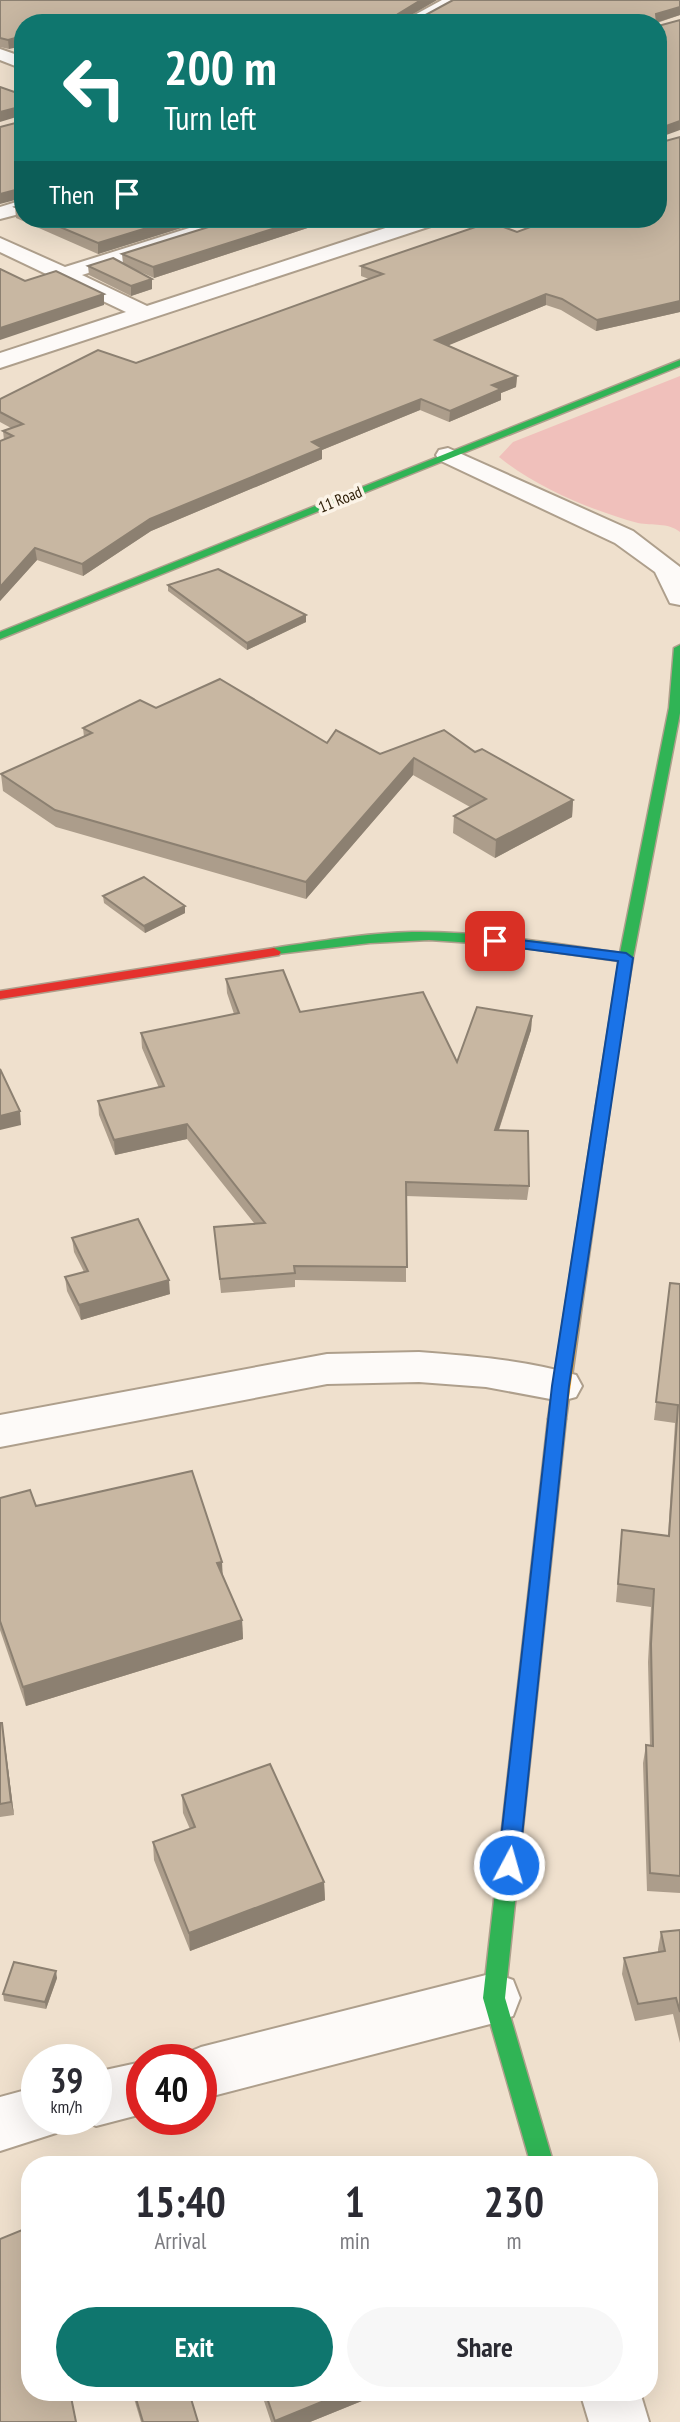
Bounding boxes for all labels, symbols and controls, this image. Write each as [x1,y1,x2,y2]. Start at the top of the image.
text: 200 m [164,35,277,99]
icon: left [49,42,140,133]
text: Turn left [164,97,256,139]
icon: arrive [108,175,146,213]
text: Then [49,178,94,211]
street label: 11 Road [315,481,365,517]
pin [465,911,525,971]
icon: arrive [476,922,514,960]
position arrow [472,1828,546,1902]
speed limit sign: 40 [126,2044,217,2135]
text: 39 [50,2057,83,2103]
text: km/h [51,2095,82,2118]
text: 15:40 [135,2174,226,2229]
text: 1 [345,2174,365,2229]
text: 230 [484,2174,544,2229]
text: Arrival [154,2226,206,2255]
text: min [340,2226,370,2255]
text: m [506,2226,521,2255]
button: Exit [56,2307,333,2387]
button: Share [347,2307,623,2387]

